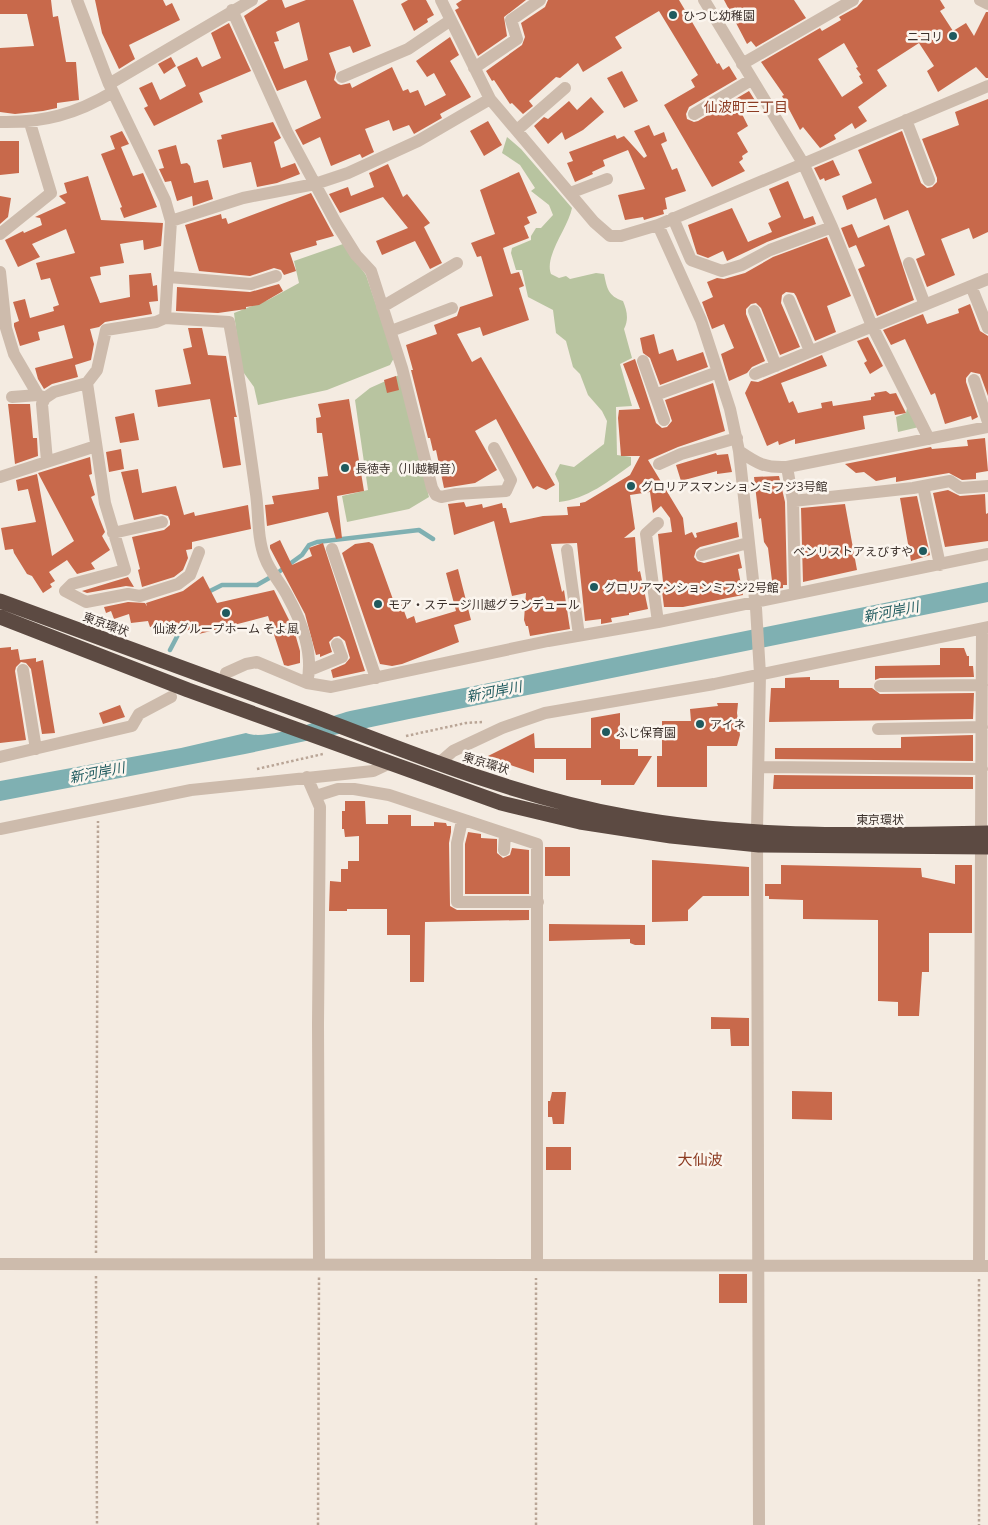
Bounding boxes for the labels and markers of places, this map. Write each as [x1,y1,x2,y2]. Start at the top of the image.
place label: ひつじ幼稚園 [683,7,755,24]
marker: ひつじ幼稚園 [667,9,679,21]
place label: ニコリ [907,28,943,45]
marker: ニコリ [947,30,959,42]
place label: 長徳寺（川越観音） [355,460,463,477]
marker: 長徳寺（川越観音） [339,462,351,474]
place label: グロリアスマンションミフジ3号館 [641,478,828,495]
marker: グロリアスマンションミフジ3号館 [625,480,637,492]
place label: ベンリストアえびすや [793,543,913,560]
marker: ベンリストアえびすや [917,545,929,557]
place label: グロリアマンションミフジ2号館 [604,579,779,596]
marker: グロリアマンションミフジ2号館 [588,581,600,593]
place label: モア・ステージ川越グランデュール [388,596,580,613]
marker: モア・ステージ川越グランデュール [372,598,384,610]
marker: 仙波グループホーム そよ風 [220,607,232,619]
place label: 仙波グループホーム そよ風 [153,620,299,637]
place label: アイネ [710,716,745,733]
marker: アイネ [694,718,706,730]
place label: ふじ保育園 [616,724,676,741]
marker: ふじ保育園 [600,726,612,738]

